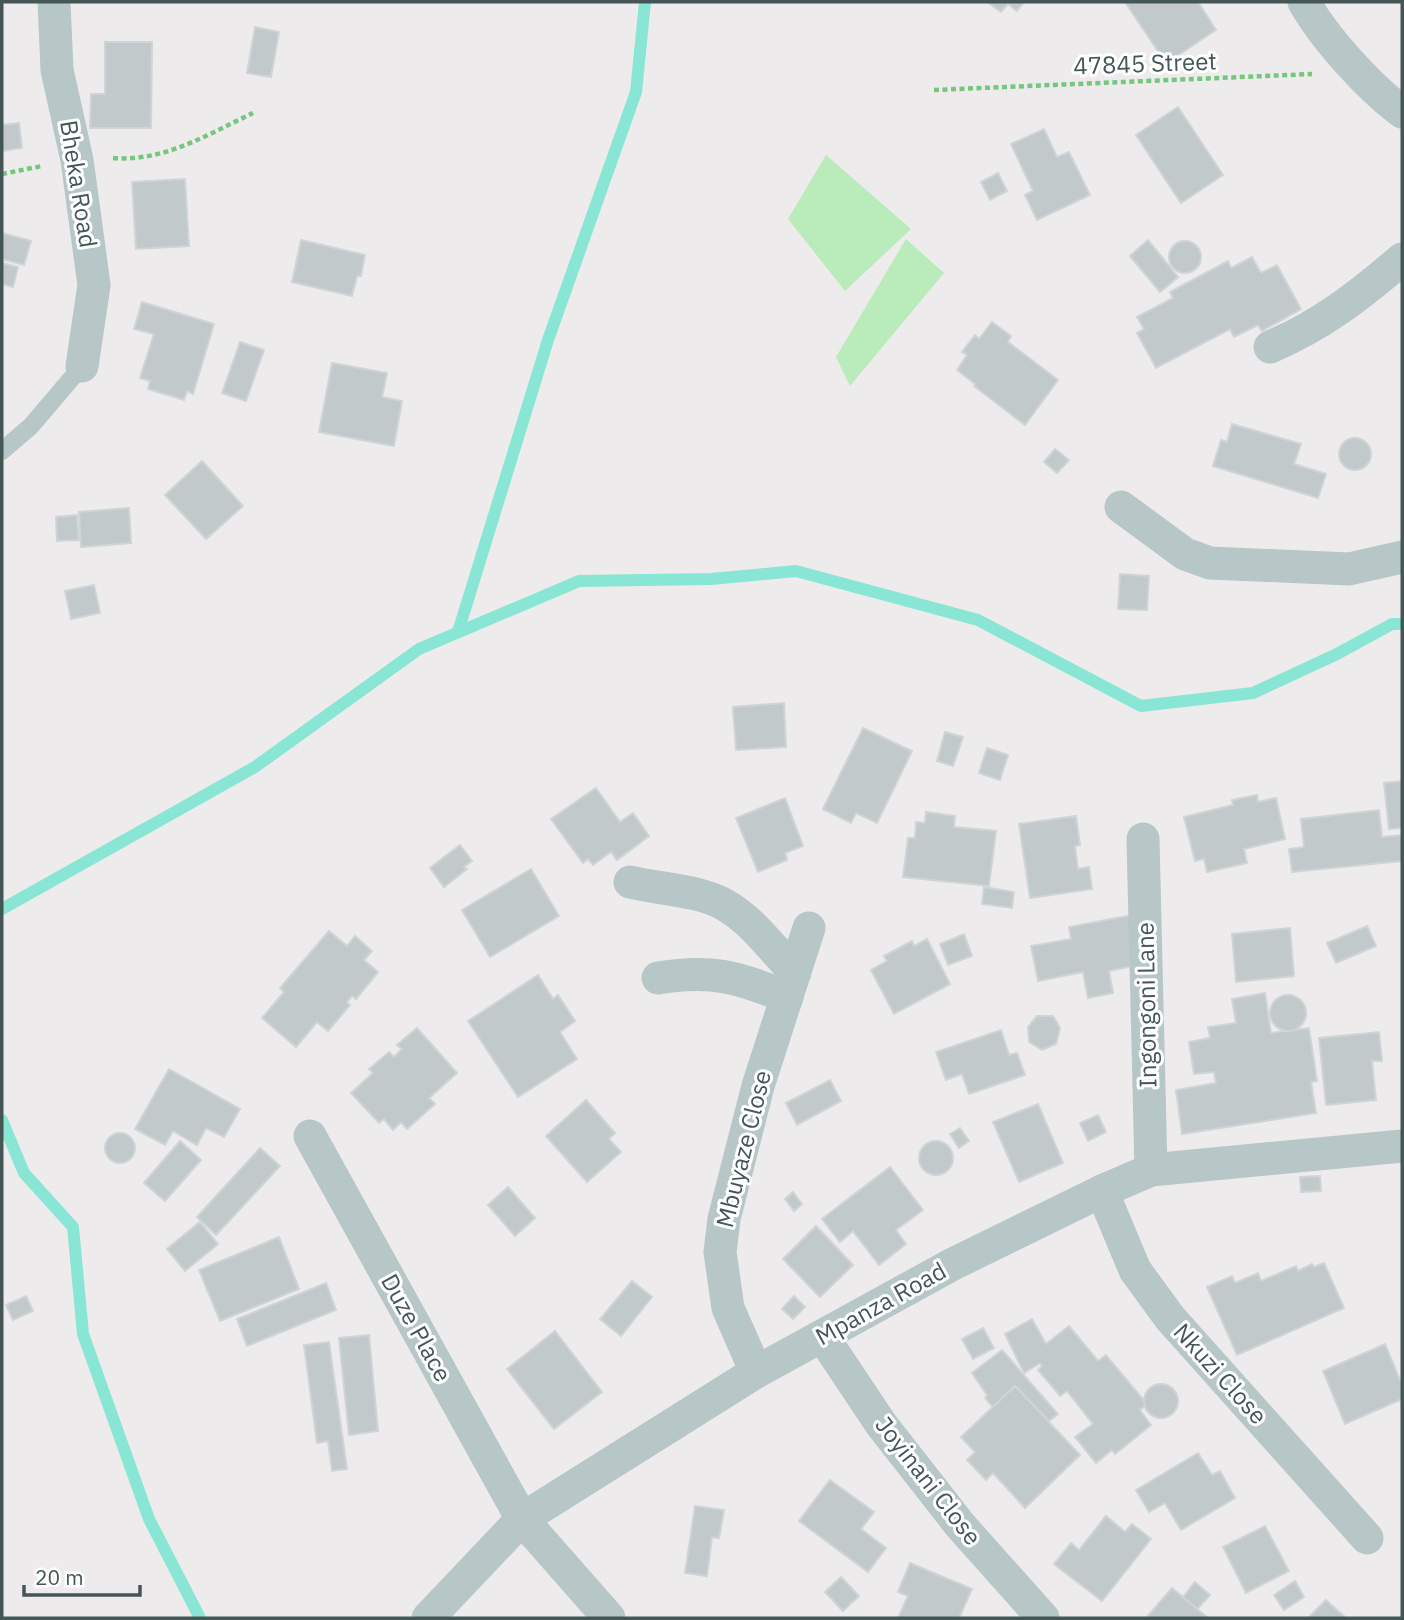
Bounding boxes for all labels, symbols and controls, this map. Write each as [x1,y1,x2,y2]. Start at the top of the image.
street label: 47845 Street [1073,45,1217,81]
street label: Bheka Road [53,118,105,250]
street label: Ingongoni Lane [1129,922,1163,1088]
street label: Mbuyaze Close [708,1067,778,1231]
street label: Mpanza Road [809,1254,952,1352]
street label: Duze Place [374,1268,460,1387]
street label: Nkuzi Close [1167,1316,1275,1431]
street label: Joyinani Close [868,1409,989,1551]
scale bar [24,1554,140,1598]
text: 20 m [35,1563,84,1591]

